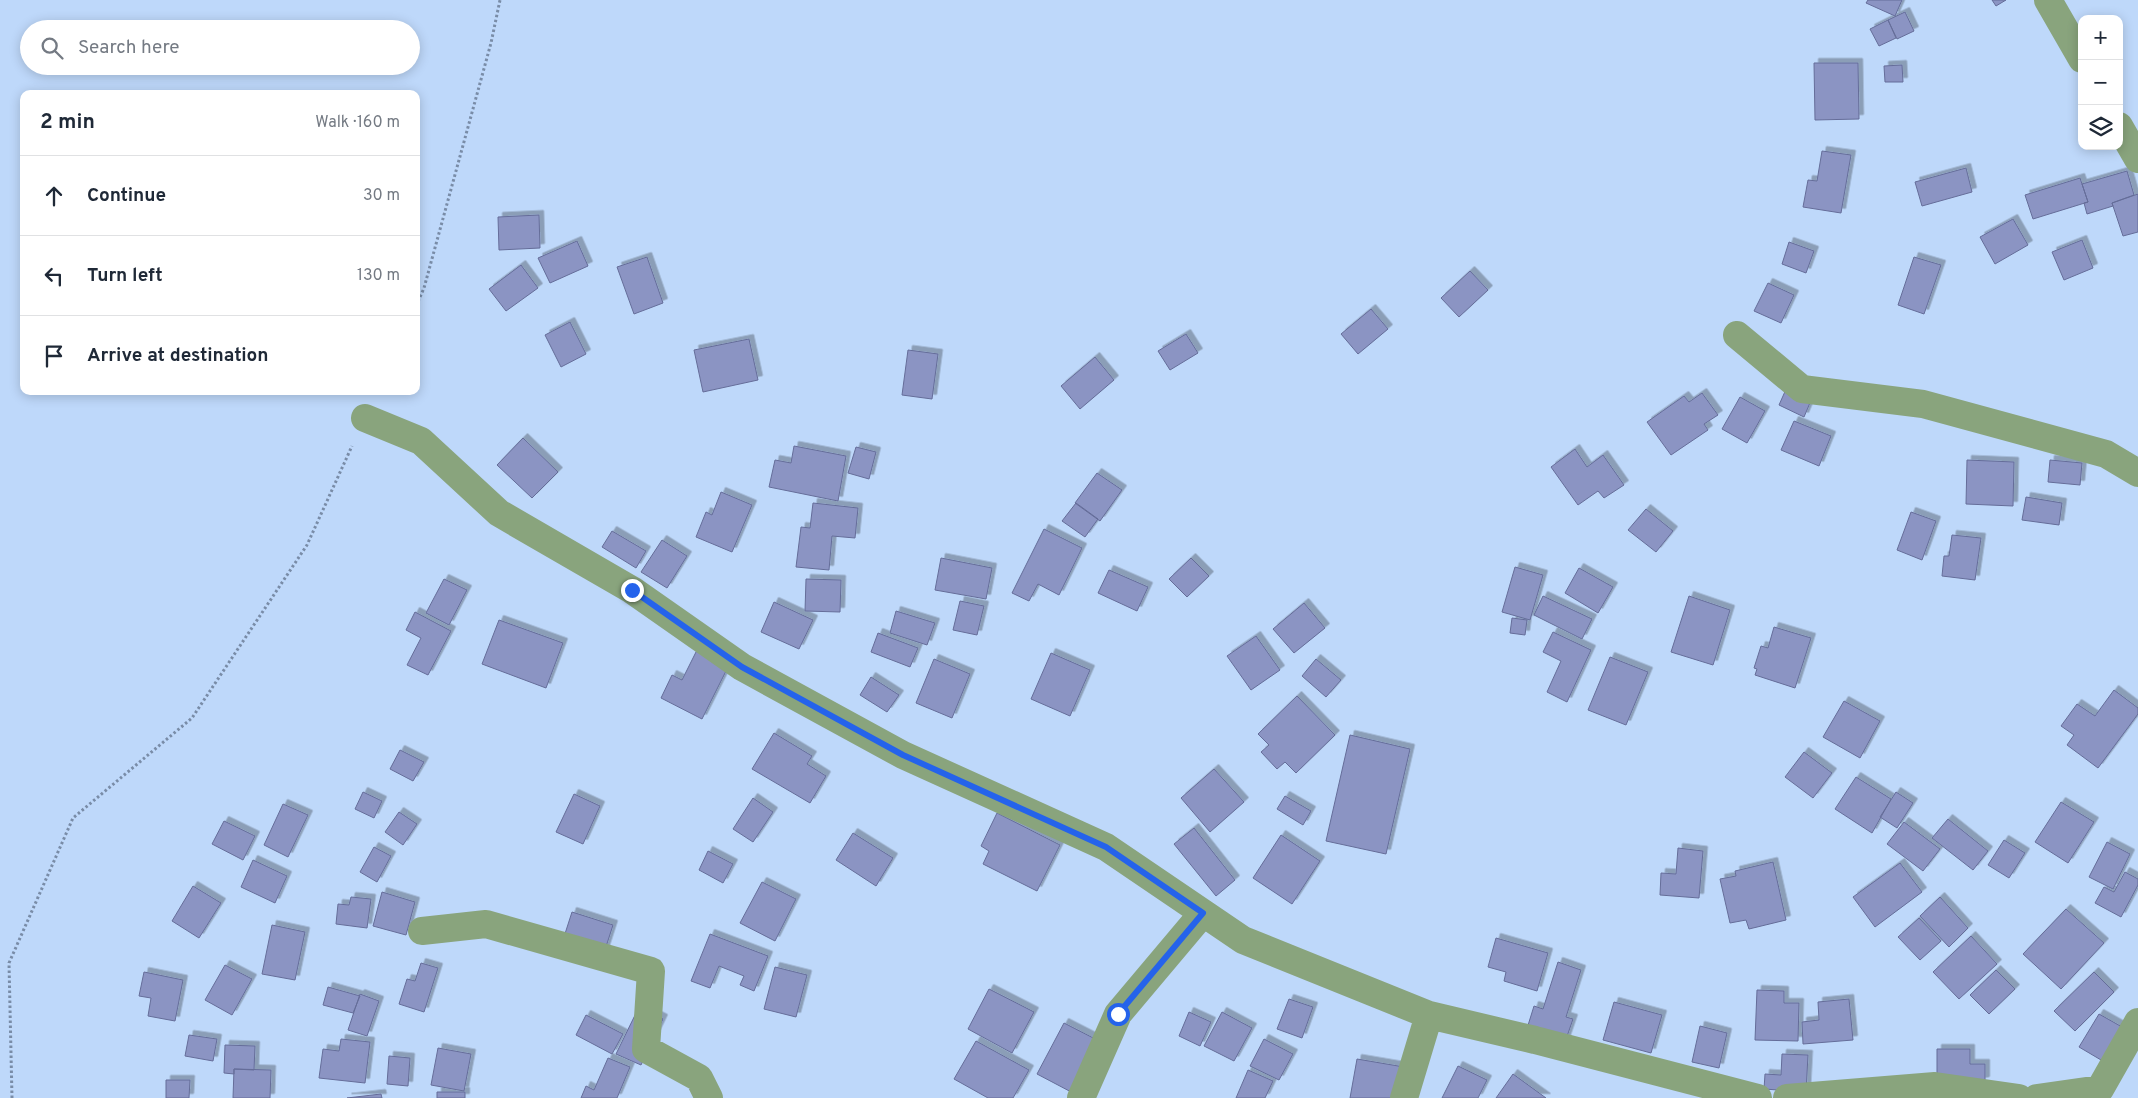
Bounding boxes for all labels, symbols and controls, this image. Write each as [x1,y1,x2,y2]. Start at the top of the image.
map controls [2078,15,2123,150]
button: + [2078,15,2123,60]
search box [20,20,420,75]
icon: search [38,34,66,62]
text: Search here [78,36,180,60]
button: − [2078,60,2123,105]
button: layers [2078,105,2123,150]
text: 2 min [40,109,95,136]
text: Walk · 160 m [315,113,400,133]
icon: ahead [40,182,68,210]
text: Continue [87,184,166,208]
text: 30 m [363,186,400,206]
icon: left [40,262,68,290]
text: Turn left [87,264,163,288]
text: 130 m [357,266,400,286]
icon: arrive [40,342,68,370]
text: Arrive at destination [87,344,268,368]
route end [621,579,644,602]
route start [1107,1003,1130,1026]

